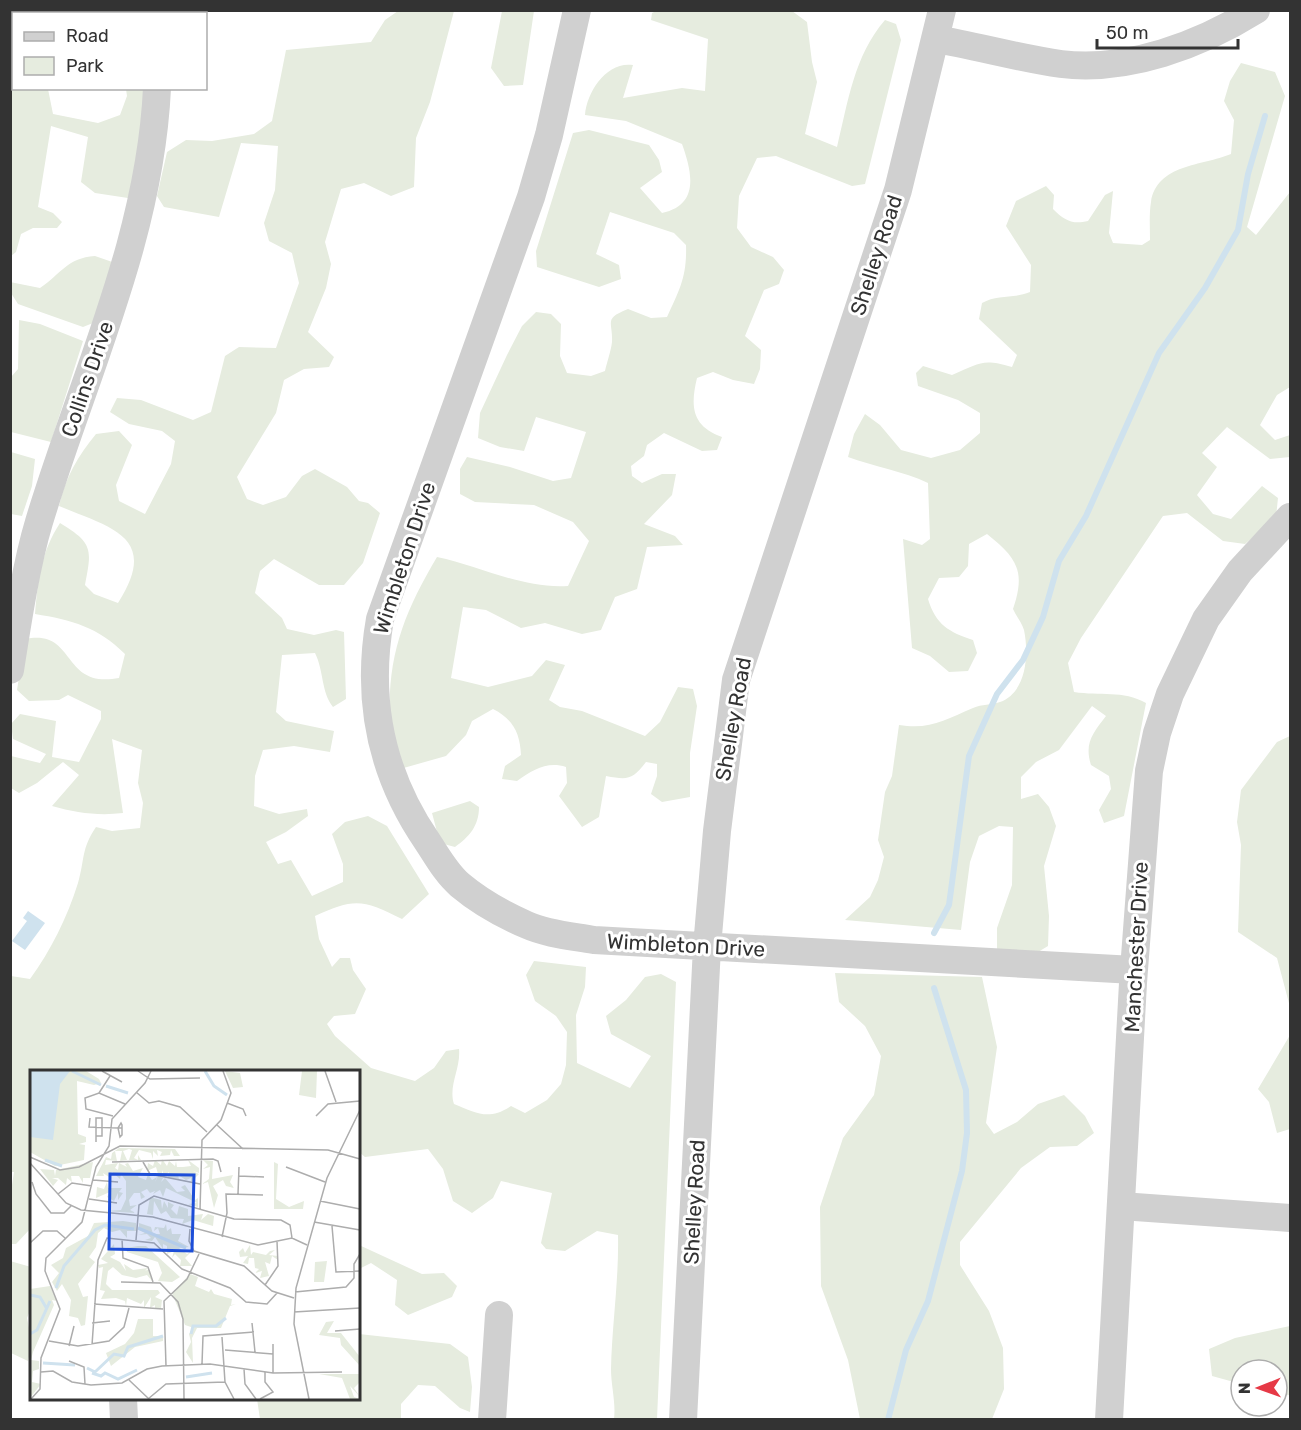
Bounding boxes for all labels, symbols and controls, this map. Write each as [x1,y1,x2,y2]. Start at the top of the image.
legend [12,12,207,90]
scale bar [1097,12,1238,50]
text: 50 m [1106,22,1149,44]
text: Road [66,25,109,47]
text: Park [66,55,104,77]
street label: Shelley Road [845,192,907,318]
street label: Collins Drive [56,318,118,440]
street label: Wimbleton Drive [368,479,440,637]
street label: Shelley Road [710,655,756,783]
street label: Manchester Drive [1119,861,1153,1033]
street label: Wimbleton Drive [606,928,766,962]
inset map [30,1070,360,1400]
street label: Shelley Road [678,1139,710,1265]
north arrow [1229,1358,1289,1418]
text: N [1235,1382,1254,1394]

